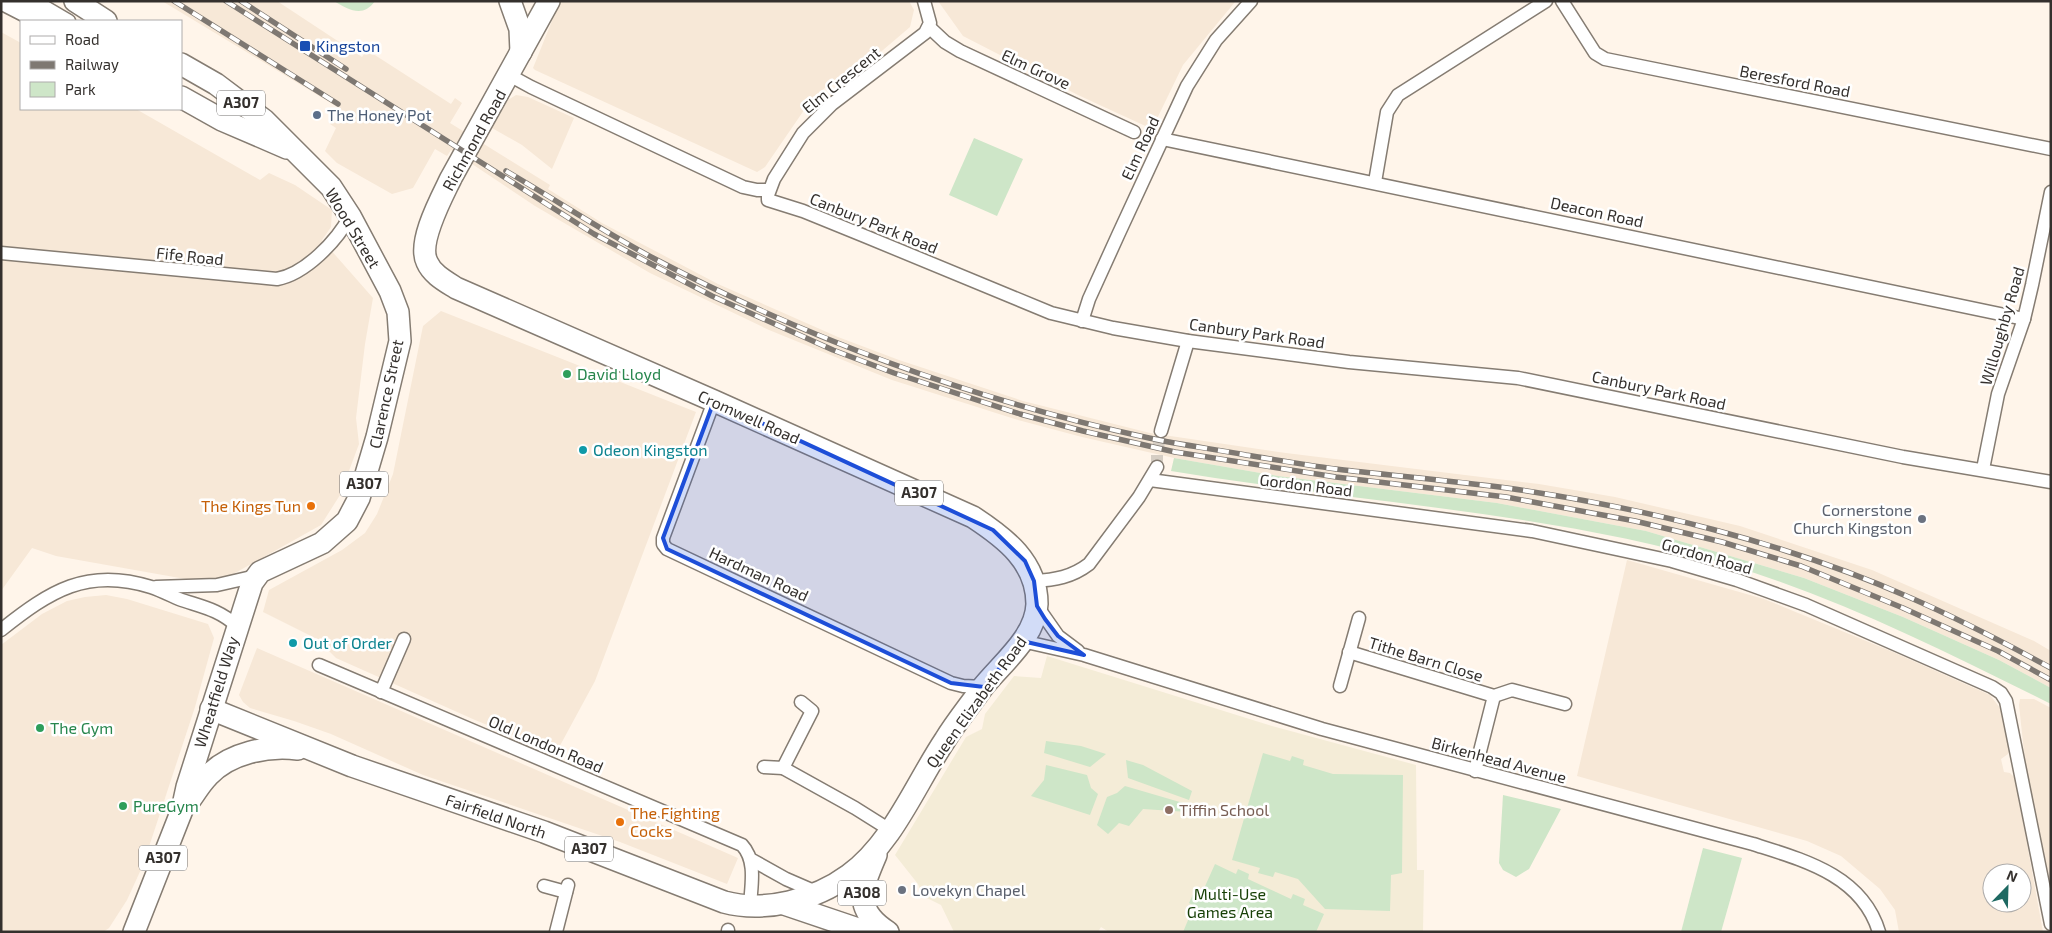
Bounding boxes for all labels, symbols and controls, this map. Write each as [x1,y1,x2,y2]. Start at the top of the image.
legend [20,20,182,110]
text: Road [65,30,100,48]
place label: Kingston [316,36,380,55]
marker: Kingston [298,39,312,53]
street label: Elm Crescent [798,42,884,117]
street label: Elm Grove [999,44,1074,93]
text: Railway [65,55,119,73]
street label: Beresford Road [1738,60,1852,101]
text: Park [65,80,96,98]
street label: Richmond Road [438,86,509,194]
road number: A307 [217,90,265,116]
place label: The Honey Pot [327,105,432,124]
marker: The Honey Pot [311,109,323,121]
street label: Elm Road [1117,113,1163,183]
street label: Wood Street [322,184,385,271]
street label: Canbury Park Road [807,188,941,257]
street label: Deacon Road [1549,192,1645,231]
street label: Fife Road [155,243,225,268]
street label: Willoughby Road [1975,264,2028,387]
street label: Canbury Park Road [1188,314,1326,351]
street label: Clarence Street [365,338,406,450]
place label: David Lloyd [577,364,661,383]
street label: Canbury Park Road [1590,366,1728,413]
marker: David Lloyd [561,368,573,380]
street label: Cromwell Road [695,386,803,448]
place label: Odeon Kingston [593,440,708,459]
marker: Odeon Kingston [577,444,589,456]
street label: Gordon Road [1259,469,1354,500]
road number: A307 [340,472,388,496]
road number: A307 [895,480,943,506]
place label: The Kings Tun [201,496,301,515]
marker: The Kings Tun [305,500,317,512]
place label: Cornerstone Church Kingston [1793,500,1912,537]
marker: Cornerstone Church Kingston [1916,513,1928,525]
street label: Gordon Road [1660,534,1755,578]
street label: Hardman Road [707,542,812,605]
street label: Queen Elizabeth Road [921,632,1031,772]
street label: Tithe Barn Close [1367,632,1486,685]
street label: Wheatfield Way [190,633,242,750]
place label: Out of Order [303,633,393,652]
marker: Out of Order [287,637,299,649]
street label: Old London Road [486,711,606,776]
place label: The Gym [50,718,113,737]
marker: The Gym [34,722,46,734]
street label: Birkenhead Avenue [1430,732,1569,787]
street label: Fairfield North [443,789,549,842]
place label: PureGym [133,796,199,815]
marker: PureGym [117,800,129,812]
place label: Tiffin School [1179,800,1269,819]
place label: The Fighting Cocks [630,803,720,840]
marker: Tiffin School [1163,804,1175,816]
marker: The Fighting Cocks [614,816,626,828]
road number: A307 [565,836,613,862]
road number: A307 [139,846,187,870]
north arrow [1982,863,2032,913]
text: N [2004,866,2020,885]
road number: A308 [838,880,886,906]
place label: Lovekyn Chapel [912,880,1026,899]
marker: Lovekyn Chapel [896,884,908,896]
park label: Multi-Use Games Area [1187,884,1273,921]

